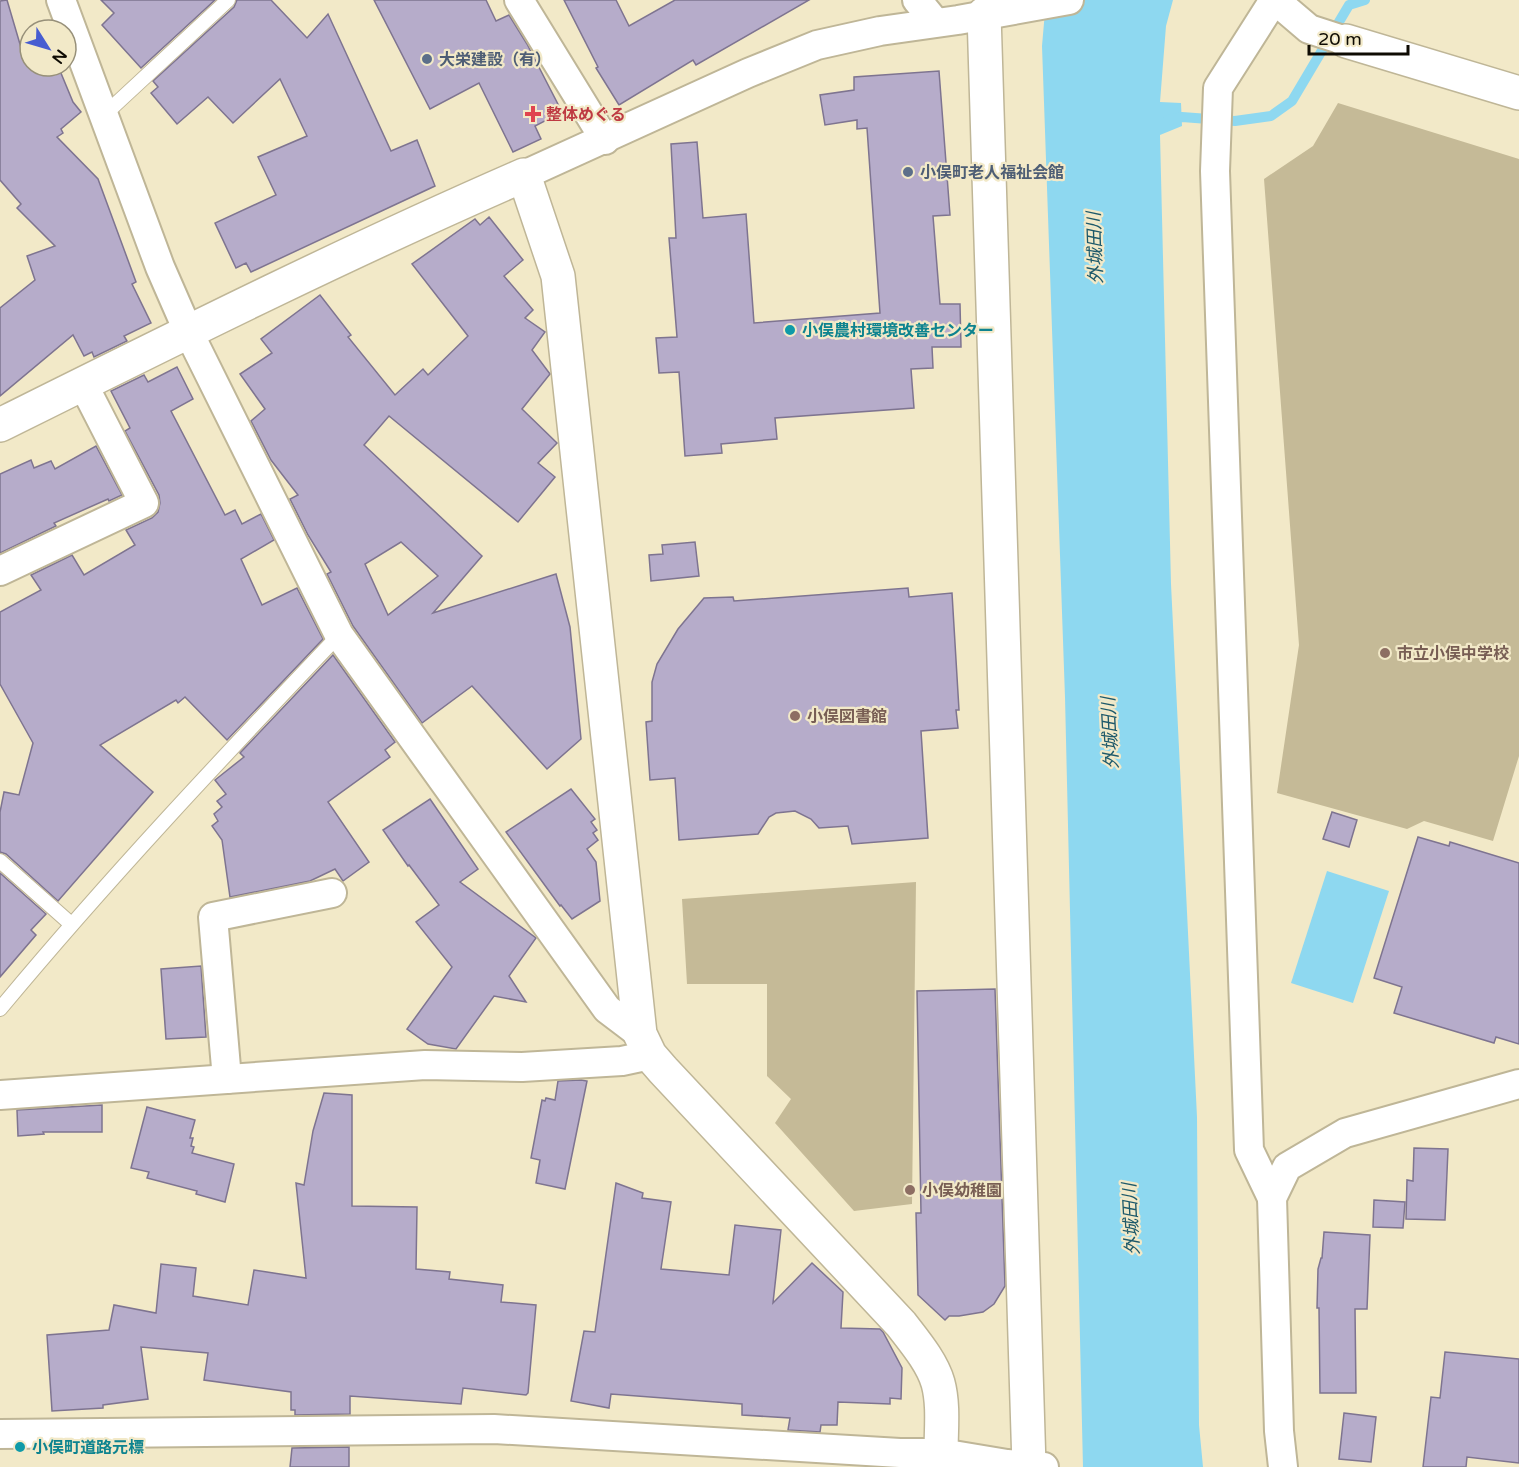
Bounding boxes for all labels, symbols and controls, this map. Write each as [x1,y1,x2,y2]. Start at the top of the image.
north arrow [18,18,78,78]
scale bar [1309,18,1408,56]
text: 20 m [1318,28,1362,50]
text: N [47,45,71,68]
place label: 大栄建設（有） [439,50,551,70]
marker: 大栄建設（有） [420,52,434,66]
marker: 整体めぐる [524,105,542,123]
place label: 整体めぐる [546,105,626,125]
place label: 小俣町老人福祉会館 [920,163,1064,183]
marker: 小俣町老人福祉会館 [901,165,915,179]
water label: 外城田川 [1083,210,1107,284]
place label: 小俣農村環境改善センター [802,321,994,341]
marker: 小俣農村環境改善センター [783,323,797,337]
place label: 市立小俣中学校 [1397,644,1509,664]
marker: 市立小俣中学校 [1378,646,1392,660]
water label: 外城田川 [1097,694,1123,770]
place label: 小俣図書館 [807,707,887,727]
marker: 小俣図書館 [788,709,802,723]
water label: 外城田川 [1118,1180,1144,1256]
place label: 小俣幼稚園 [922,1181,1002,1201]
marker: 小俣幼稚園 [903,1183,917,1197]
place label: 小俣町道路元標 [32,1438,144,1458]
marker: 小俣町道路元標 [13,1440,27,1454]

